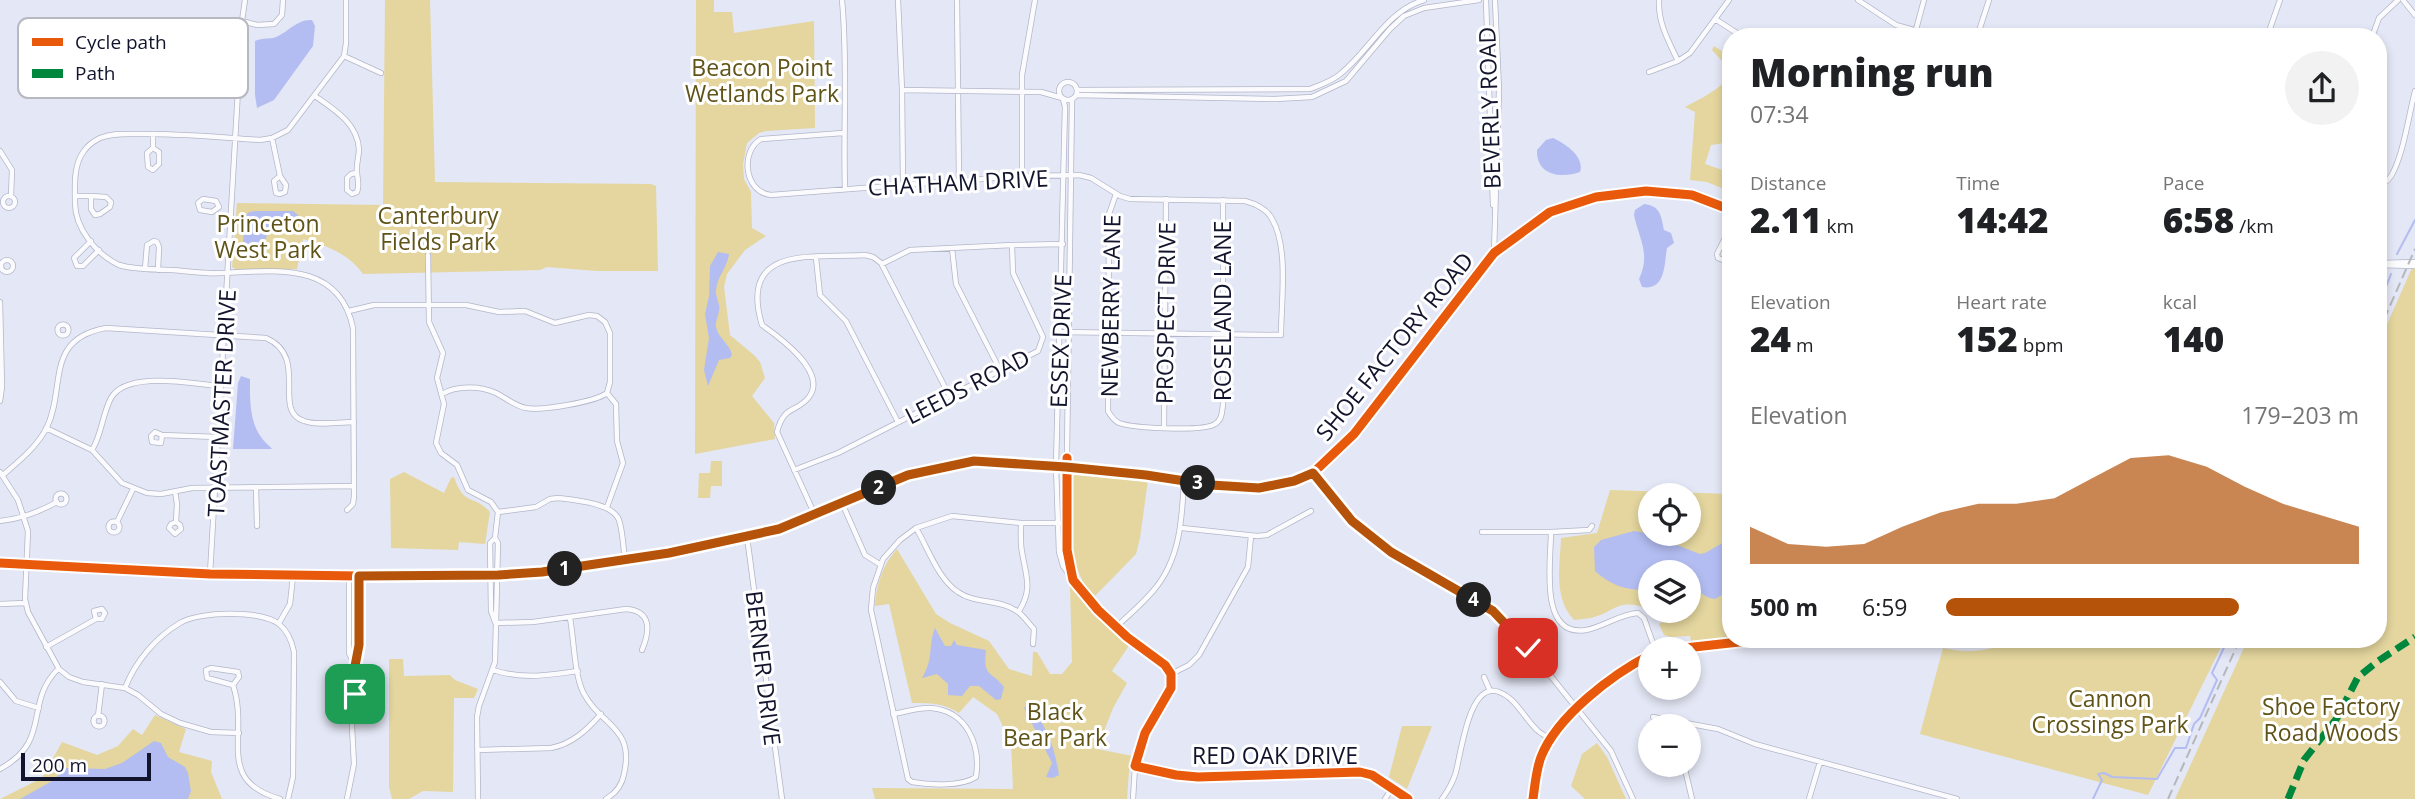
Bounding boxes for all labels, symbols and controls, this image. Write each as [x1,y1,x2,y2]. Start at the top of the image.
legend [18,18,248,98]
street label: BEVERLY ROAD [1470,26,1508,190]
text: Cycle path [75,29,167,55]
text: Morning run [1750,46,1994,98]
park label: Beacon Point Wetlands Park [685,51,839,109]
button: share [2285,51,2359,125]
text: Path [75,60,115,86]
text: 07:34 [1750,98,1809,130]
street label: CHATHAM DRIVE [867,161,1049,203]
text: Distance [1750,170,1826,196]
text: Time [1956,170,2000,196]
text: Pace [2163,170,2204,196]
text: 2.11 [1750,196,1822,243]
text: 14:42 [1956,196,2048,243]
text: 6:58 [2163,196,2234,243]
park label: Canterbury Fields Park [378,199,499,257]
park label: Princeton West Park [214,207,322,265]
text: km [1822,213,1854,239]
text: /km [2234,213,2274,239]
street label: NEWBERRY LANE [1092,214,1128,398]
street label: ROSELAND LANE [1206,221,1238,401]
street label: PROSPECT DRIVE [1147,222,1183,404]
street label: SHOE FACTORY ROAD [1308,245,1480,447]
street label: ESSEX DRIVE [1042,274,1078,408]
street label: TOASTMASTER DRIVE [199,288,243,518]
text: Elevation [1750,289,1831,315]
text: Heart rate [1956,289,2047,315]
text: kcal [2163,289,2197,315]
text: 24 [1750,315,1791,362]
text: 152 [1956,315,2018,362]
text: 140 [2163,315,2224,362]
text: m [1791,332,1814,358]
text: bpm [2018,332,2064,358]
street label: LEEDS ROAD [899,341,1035,431]
text: Elevation [1750,399,1848,431]
text: 179–203 m [2241,399,2359,431]
pin: 3 [1180,466,1216,500]
text: 3 [1192,469,1203,495]
pin: 2 [862,470,896,505]
text: 2 [873,474,884,500]
map controls [1638,483,1701,777]
button: locate [1638,483,1701,546]
pin: 1 [548,552,582,586]
text: 1 [559,555,570,581]
button: layers [1638,560,1701,623]
pin: 4 [1456,582,1492,618]
text: 4 [1468,586,1479,612]
street label: BERNER DRIVE [739,589,789,747]
text: 500 m [1750,591,1818,623]
text: 6:59 [1862,591,1908,623]
pin [1498,618,1558,678]
icon: check [1509,629,1547,667]
button: + [1638,637,1701,700]
pin [325,664,385,724]
icon: arrive [336,675,374,713]
park label: Cannon Crossings Park [2031,682,2189,740]
park label: Shoe Factory Road Woods [2262,690,2401,748]
park label: Black Bear Park [1003,695,1107,753]
button: − [1638,714,1701,777]
street label: RED OAK DRIVE [1192,739,1358,771]
scale bar [21,750,150,782]
text: 200 m [32,752,87,778]

